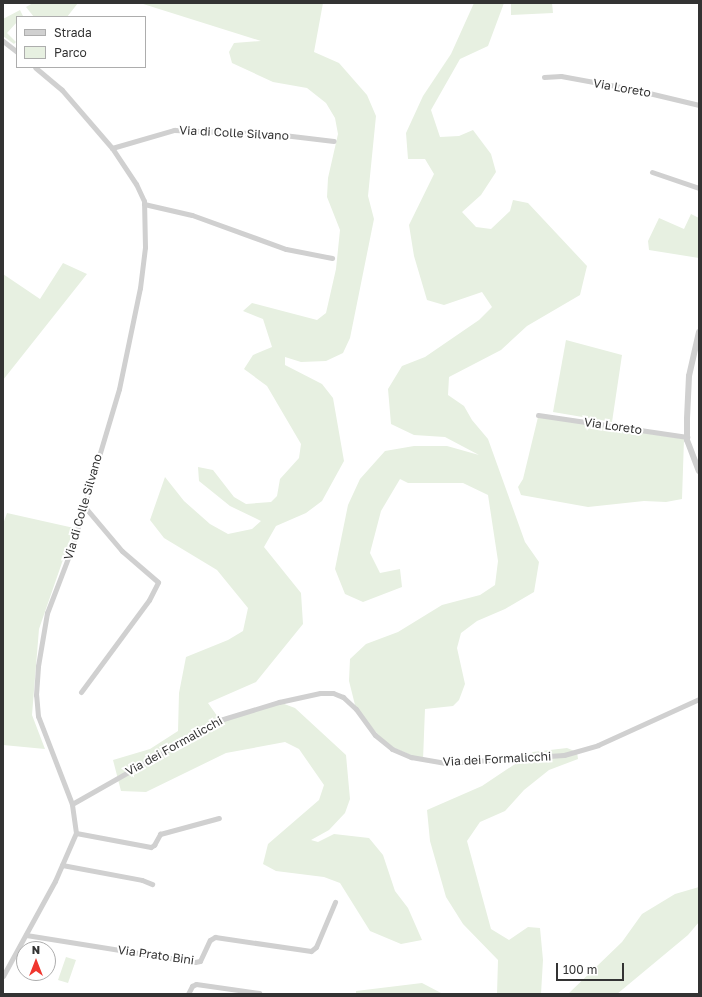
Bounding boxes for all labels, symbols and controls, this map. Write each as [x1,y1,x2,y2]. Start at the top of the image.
legend [16,16,146,68]
text: Strada [54,25,92,40]
text: Parco [54,45,87,60]
street label: Via Loreto [592,76,652,100]
street label: Via di Colle Silvano [179,123,289,143]
street label: Via Loreto [583,415,643,437]
street label: Via di Colle Silvano [61,452,105,562]
street label: Via dei Formalicchi [123,713,225,779]
street label: Via dei Formalicchi [442,749,552,769]
north arrow [16,941,56,981]
text: N [32,943,40,956]
street label: Via Prato Bini [117,943,195,967]
scale bar [558,955,626,981]
text: 100 m [563,962,597,977]

